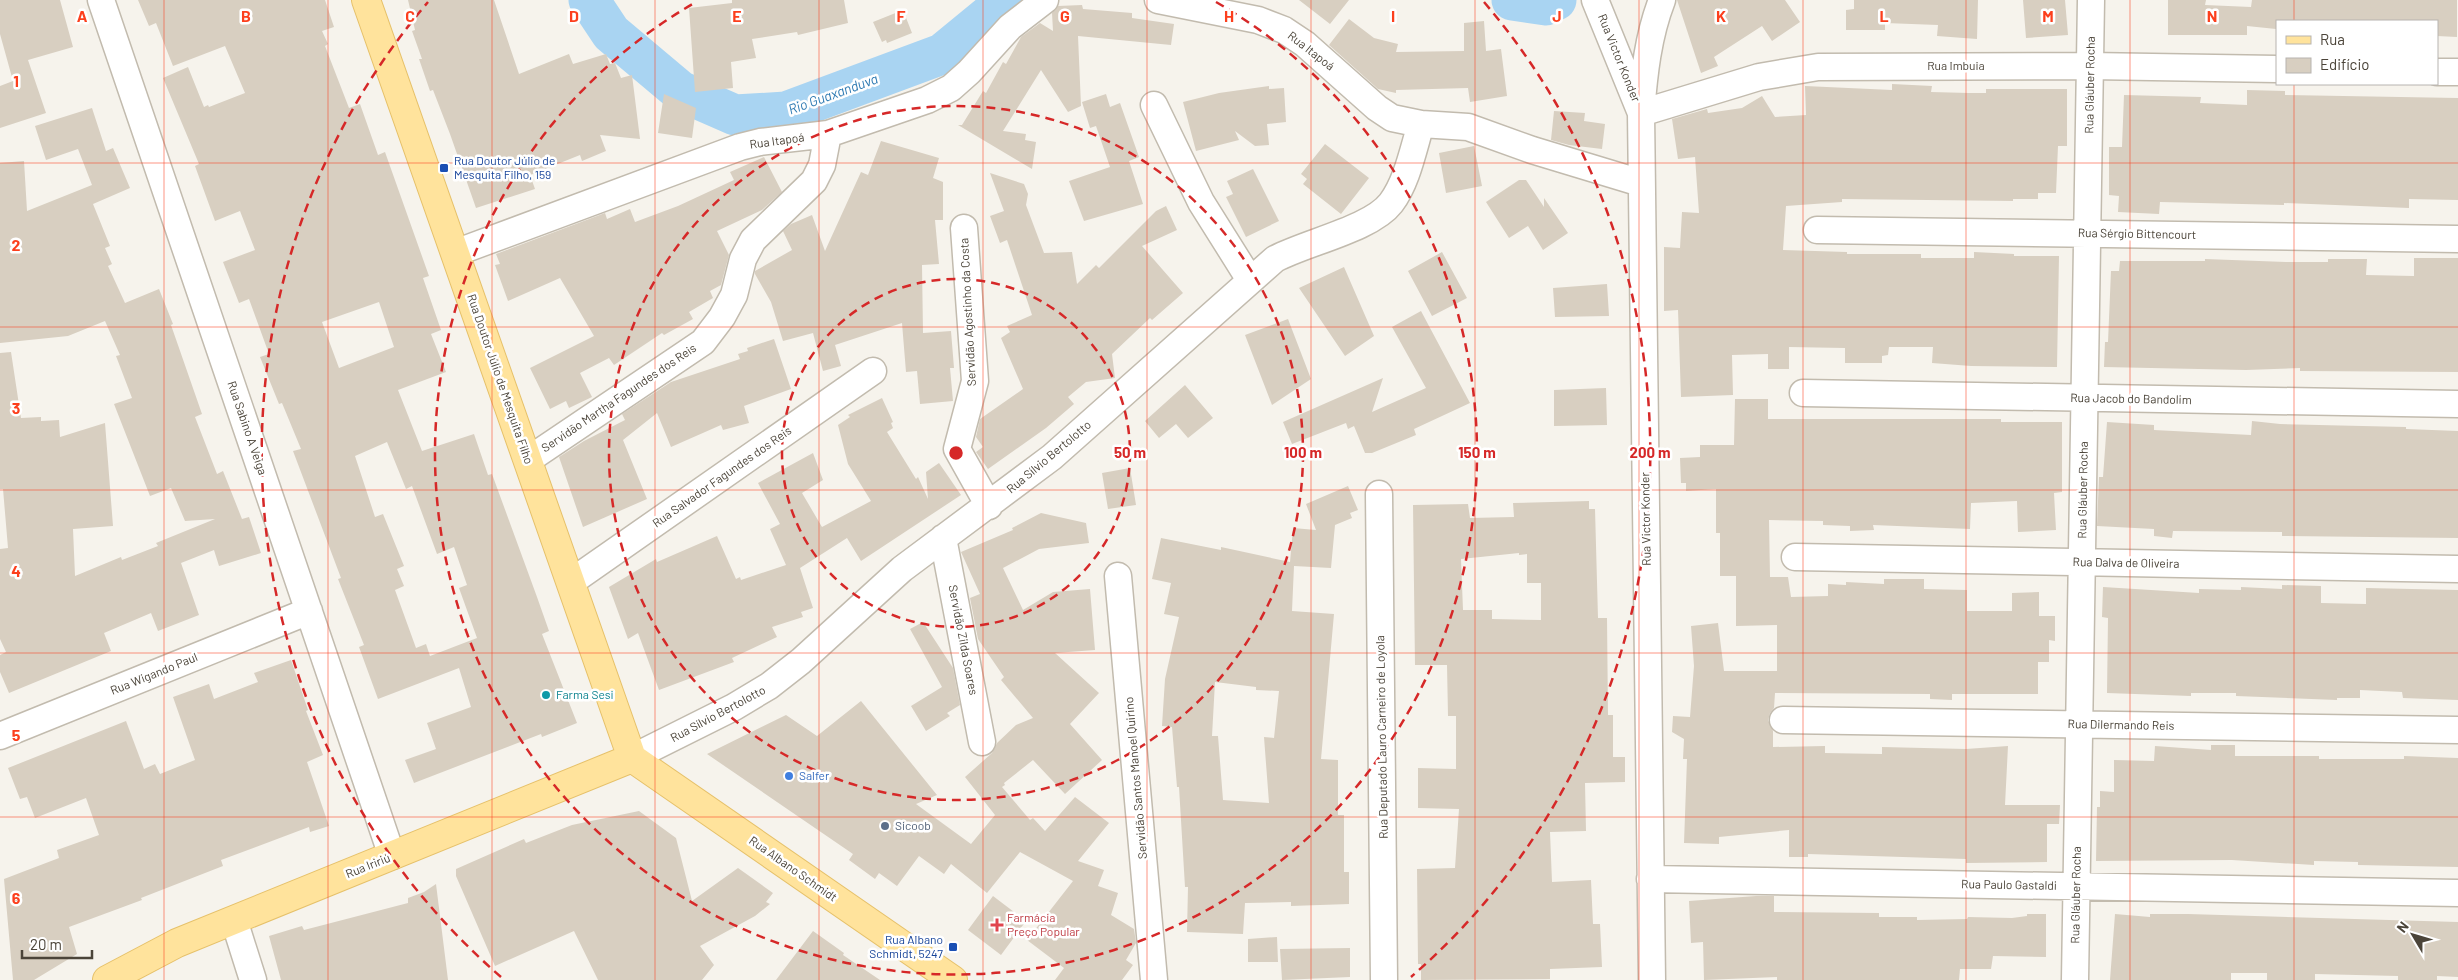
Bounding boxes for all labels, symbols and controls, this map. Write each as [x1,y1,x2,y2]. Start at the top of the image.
text: A [77,6,88,25]
text: B [241,6,251,25]
text: C [405,6,415,25]
text: D [569,6,579,25]
text: E [732,6,742,25]
text: F [897,6,906,25]
text: G [1060,6,1070,25]
text: H [1224,6,1234,25]
text: I [1391,6,1395,25]
text: J [1552,6,1562,25]
text: K [1716,6,1726,25]
text: L [1879,6,1889,25]
text: M [2042,6,2054,25]
text: N [2207,6,2217,25]
street label: Rua Victor Konder [1596,12,1644,104]
legend [2276,20,2438,85]
street label: Rua Itapoá [1286,28,1338,73]
text: Rua [2320,30,2345,48]
street label: Rua Gláuber Rocha [2081,36,2097,134]
text: Edifício [2320,55,2369,73]
street label: Rua Imbuia [1927,58,1985,72]
water label: Rio Guaxanduva [786,69,880,118]
text: 1 [13,71,19,90]
street label: Rua Itapoá [749,129,805,151]
place label: Rua Doutor Júlio de Mesquita Filho, 159 [454,153,555,181]
marker: Rua Doutor Júlio de Mesquita Filho, 159 [438,162,450,174]
street label: Rua Sérgio Bittencourt [2078,225,2196,241]
text: 2 [12,235,21,254]
street label: Servidão Agostinho da Costa [956,238,978,387]
street label: Rua Doutor Júlio de Mesquita Filho [465,292,537,466]
street label: Servidão Martha Fagundes dos Reis [538,340,699,454]
street label: Rua Sabino A Veiga [225,379,271,477]
street label: Rua Jacob do Bandolim [2070,390,2192,406]
text: 3 [12,398,20,417]
street label: Rua Sílvio Bertolotto [1003,417,1093,496]
street label: Rua Salvador Fagundes dos Reis [649,423,794,530]
street label: Rua Gláuber Rocha [2074,441,2090,539]
text: 50 m [1114,443,1146,461]
text: 100 m [1284,443,1322,461]
text: 150 m [1458,443,1496,461]
text: 200 m [1629,443,1671,461]
centre of rings [947,444,965,462]
street label: Rua Victor Konder [1637,471,1653,566]
street label: Rua Dalva de Oliveira [2073,554,2179,570]
text: 4 [11,561,21,580]
street label: Servidão Zilda Soares [946,584,982,696]
street label: Rua Deputado Lauro Carneiro de Loyola [1372,635,1390,839]
street label: Rua Wigando Paul [108,649,199,697]
street label: Rua Sílvio Bertolotto [668,682,768,744]
place label: Farma Sesi [556,687,614,701]
marker: Farma Sesi [540,689,552,701]
street label: Servidão Santos Manoel Quirino [1121,696,1149,860]
street label: Rua Dilermando Reis [2068,716,2175,732]
text: 5 [12,725,21,744]
place label: Salfer [799,768,830,782]
marker: Salfer [783,770,795,782]
place label: Sicoob [895,818,931,832]
marker: Sicoob [879,820,891,832]
street label: Rua Albano Schmidt [747,833,840,904]
street label: Rua Gláuber Rocha [2067,846,2083,944]
street label: Rua Iririú [343,850,392,880]
street label: Rua Paulo Gastaldi [1961,876,2057,892]
text: 6 [12,888,21,907]
place label: Farmácia Preço Popular [1007,910,1080,938]
north arrow [2388,910,2438,960]
text: N [2393,918,2412,936]
marker: Farmácia Preço Popular [991,919,1003,931]
scale bar [22,928,92,960]
place label: Rua Albano Schmidt, 5247 [869,932,943,960]
text: 20 m [30,935,62,953]
marker: Rua Albano Schmidt, 5247 [947,941,959,953]

